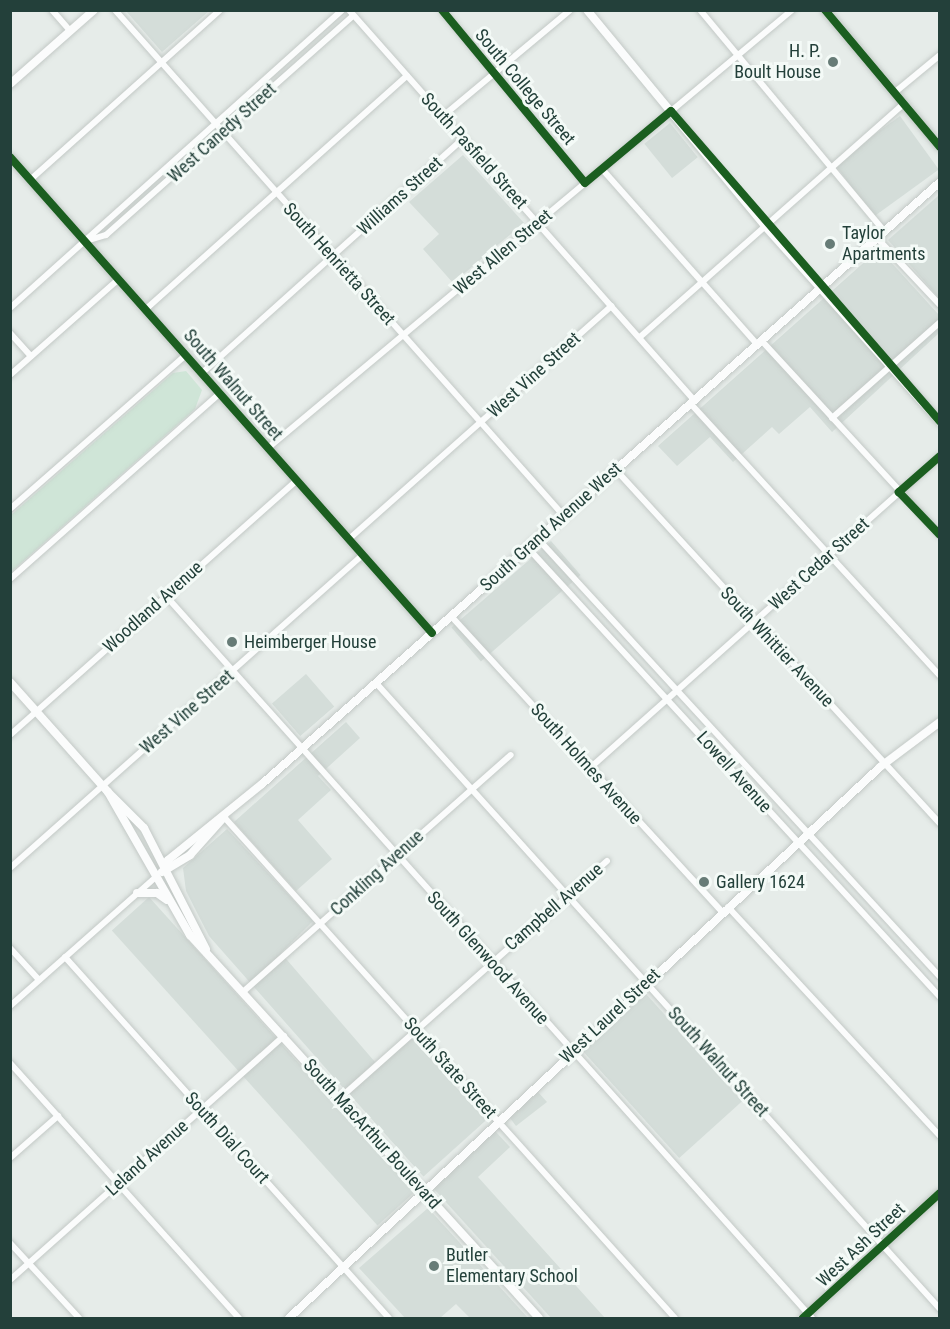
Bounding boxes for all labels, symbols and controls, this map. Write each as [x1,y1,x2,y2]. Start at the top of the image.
street label: South College Street [470,25,580,149]
place label: H. P. Boult House [734,41,821,84]
marker: H. P. Boult House [826,55,840,69]
street label: West Canedy Street [163,79,281,187]
street label: South Pasfield Street [416,89,532,213]
street label: Williams Street [353,152,447,240]
street label: South Henrietta Street [278,198,400,330]
street label: West Allen Street [449,205,557,299]
place label: Taylor Apartments [842,223,925,266]
marker: Taylor Apartments [823,237,837,251]
street label: South Walnut Street [179,325,287,445]
street label: West Vine Street [483,328,585,422]
street label: South Grand Avenue West [476,458,626,596]
street label: West Cedar Street [764,513,874,615]
street label: Woodland Avenue [99,557,207,657]
street label: South Whittier Avenue [716,582,838,712]
place label: Heimberger House [244,631,376,653]
marker: Heimberger House [225,635,239,649]
street label: West Vine Street [136,665,238,759]
street label: South Holmes Avenue [526,699,646,829]
street label: Lowell Avenue [692,727,776,817]
street label: Conkling Avenue [326,826,428,920]
street label: Campbell Avenue [501,859,607,955]
place label: Gallery 1624 [716,871,805,893]
marker: Gallery 1624 [697,875,711,889]
street label: South Glenwood Avenue [422,887,554,1029]
street label: West Laurel Street [555,964,665,1068]
street label: South Walnut Street [663,1003,773,1121]
street label: South State Street [399,1013,501,1123]
street label: South MacArthur Boulevard [299,1054,445,1214]
street label: South Dial Court [180,1088,274,1188]
street label: Leland Avenue [101,1115,193,1201]
street label: West Ash Street [812,1199,910,1291]
place label: Butler Elementary School [446,1245,578,1288]
marker: Butler Elementary School [427,1259,441,1273]

